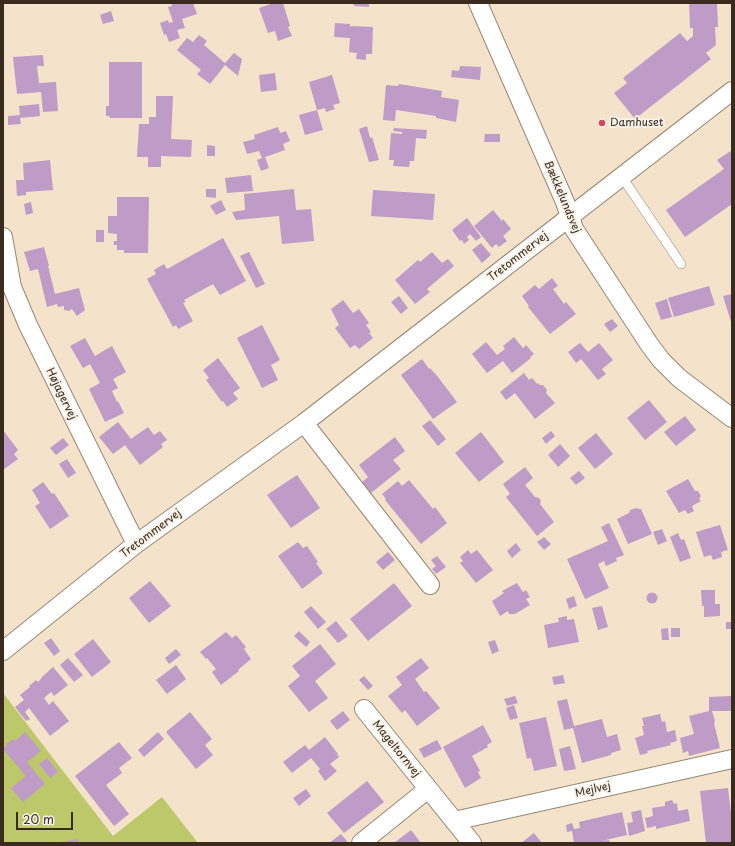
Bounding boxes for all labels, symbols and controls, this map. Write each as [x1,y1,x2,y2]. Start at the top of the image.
place label: Damhuset [610,116,663,130]
marker: Damhuset [597,118,607,128]
street label: Bækkelundsvej [541,159,583,235]
street label: Tretommervej [485,229,551,285]
street label: Højagervej [43,366,79,422]
street label: Tretommervej [118,507,184,561]
street label: Mageltornvej [369,718,423,780]
street label: Mejlvej [574,779,612,801]
scale bar [18,804,75,830]
text: 20 m [23,810,54,828]

